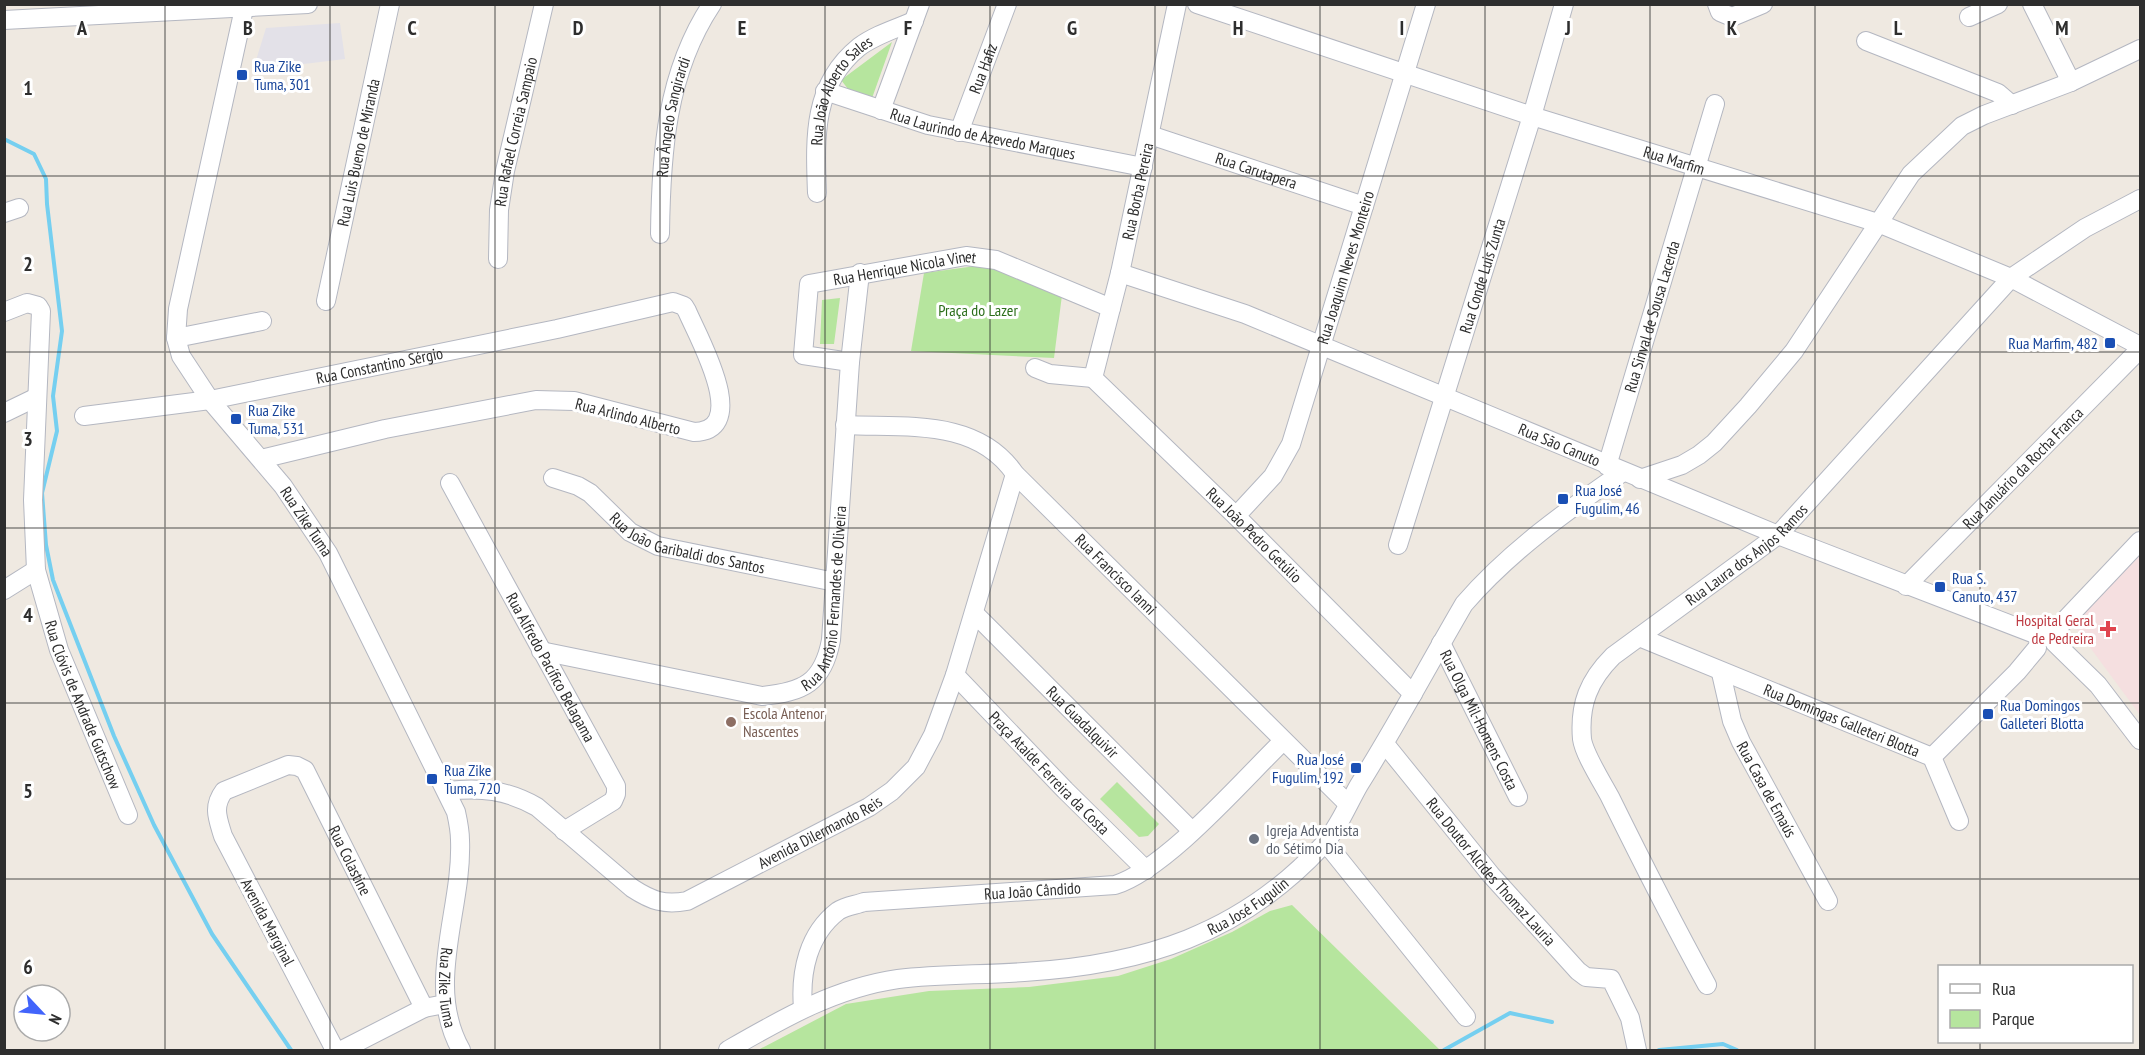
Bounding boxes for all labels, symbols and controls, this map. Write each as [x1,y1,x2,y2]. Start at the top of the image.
text: A [76,15,88,41]
text: B [243,15,253,41]
text: C [407,15,417,41]
text: D [573,15,584,41]
text: E [738,15,746,41]
text: F [904,15,912,41]
text: G [1067,15,1077,41]
text: H [1233,15,1243,41]
text: I [1400,15,1404,41]
text: J [1564,15,1571,41]
text: K [1727,15,1738,41]
text: L [1894,15,1903,41]
text: M [2055,15,2069,41]
street label: Rua João Alberto Sales [806,31,876,146]
street label: Rua Hafiz [964,40,1001,96]
street label: Rua Ângelo Sangirardi [652,54,694,178]
street label: Rua Rafael Correia Sampaio [490,55,541,208]
place label: Rua Zike Tuma, 301 [254,56,310,94]
marker: Rua Zike Tuma, 301 [235,68,249,82]
text: 1 [23,75,33,101]
street label: Rua Luis Bueno de Miranda [332,77,384,228]
street label: Rua Laurindo de Azevedo Marques [888,103,1077,164]
street label: Rua Borba Pereira [1117,141,1157,242]
street label: Rua Marfim [1641,141,1707,179]
street label: Rua Carutapera [1213,147,1300,193]
street label: Rua Joaquim Neves Monteiro [1312,188,1378,346]
street label: Rua Conde Luis Zunta [1455,216,1509,336]
street label: Rua Sinval de Sousa Lacerda [1620,238,1684,395]
street label: Rua Henrique Nicola Vinet [832,246,978,290]
text: 2 [23,251,33,277]
park label: Praça do Lazer [938,300,1018,320]
place label: Rua Marfim, 482 [2008,333,2098,353]
marker: Rua Marfim, 482 [2103,336,2117,350]
street label: Rua Constantino Sérgio [314,343,445,388]
street label: Rua Arlindo Alberto [573,393,683,439]
place label: Rua Zike Tuma, 531 [248,400,304,438]
street label: Rua Januário da Rocha Franca [1958,403,2087,533]
marker: Rua Zike Tuma, 531 [229,412,243,426]
street label: Rua São Canuto [1516,419,1603,470]
text: 3 [23,426,33,452]
place label: Rua José Fugulim, 46 [1575,480,1640,518]
street label: Rua Zike Tuma [276,483,337,560]
street label: Rua João Pedro Getúlio [1202,483,1306,587]
marker: Rua José Fugulim, 46 [1556,492,1570,506]
street label: Rua Laura dos Anjos Ramos [1681,499,1812,610]
street label: Rua Antônio Fernandes de Oliveira [797,505,850,695]
street label: Rua João Garibaldi dos Santos [606,508,767,578]
street label: Rua Francisco Ianni [1071,529,1161,619]
place label: Rua S. Canuto, 437 [1952,568,2018,606]
marker: Rua S. Canuto, 437 [1933,580,1947,594]
street label: Rua Alfredo Pacífico Belagama [502,589,600,745]
text: 4 [23,602,33,628]
place label: Hospital Geral de Pedreira [2016,610,2094,648]
street label: Rua Clóvis de Andrade Gutschow [41,618,126,792]
marker: Hospital Geral de Pedreira [2099,620,2117,638]
street label: Rua Olga Mil-Homens Costa [1436,646,1523,793]
street label: Rua Domingas Galleteri Blotta [1761,679,1923,761]
street label: Rua Guadalquivir [1043,682,1124,763]
place label: Rua Domingos Galleteri Blotta [2000,695,2084,733]
place label: Escola Antenor Nascentes [743,703,825,741]
street label: Praça Ataíde Ferreira da Costa [985,707,1114,839]
marker: Rua Domingos Galleteri Blotta [1981,707,1995,721]
marker: Escola Antenor Nascentes [724,715,738,729]
street label: Rua Casa de Emaús [1733,738,1801,841]
place label: Rua José Fugulim, 192 [1272,749,1344,787]
place label: Rua Zike Tuma, 720 [444,760,500,798]
marker: Rua José Fugulim, 192 [1349,761,1363,775]
marker: Rua Zike Tuma, 720 [425,772,439,786]
text: 5 [23,778,33,804]
street label: Avenida Dilermando Reis [754,791,886,873]
street label: Rua Doutor Alcides Thomaz Lauria [1422,793,1560,950]
place label: Igreja Adventista do Sétimo Dia [1266,820,1359,858]
street label: Rua Colastine [324,822,376,899]
marker: Igreja Adventista do Sétimo Dia [1247,832,1261,846]
street label: Rua José Fugulin [1204,873,1292,939]
street label: Avenida Marginal [237,875,299,969]
street label: Rua João Cândido [983,877,1082,904]
street label: Rua Zike Tuma [435,947,461,1030]
text: 6 [23,954,33,980]
legend [1938,965,2133,1043]
text: Rua [1992,977,2016,1000]
north arrow [12,983,72,1043]
text: Parque [1992,1007,2035,1030]
text: N [45,1011,66,1028]

